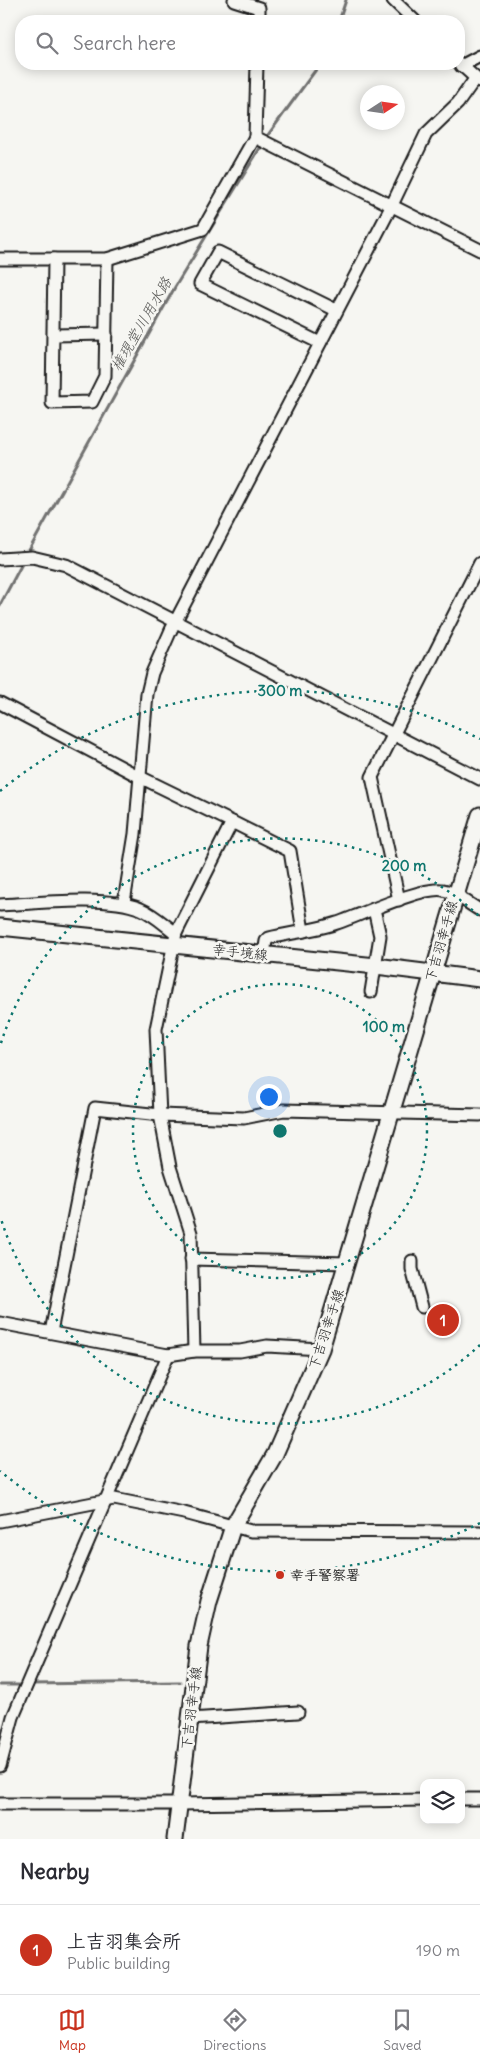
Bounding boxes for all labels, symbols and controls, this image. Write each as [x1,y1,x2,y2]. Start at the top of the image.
search box [15,15,465,70]
icon: search [33,29,61,57]
text: Search here [73,31,176,55]
north arrow [360,85,405,130]
water label: 権現堂川用水路 [107,273,176,374]
text: 300 m [258,681,303,700]
text: 200 m [382,856,426,875]
street label: 下吉羽幸手線 [421,898,461,984]
street label: 幸手境線 [211,940,269,964]
text: 100 m [363,1017,405,1036]
your location [256,1084,282,1110]
centre of rings [271,1122,289,1140]
street label: 下吉羽幸手線 [304,1286,348,1372]
pin: 1 [427,1301,459,1339]
place label: 幸手警察署 [290,1566,360,1584]
marker: 幸手警察署 [274,1569,286,1581]
street label: 下吉羽幸手線 [177,1665,205,1751]
map controls [420,1779,465,1824]
button: layers [420,1779,465,1824]
text: Nearby [20,1858,90,1885]
text: 上吉羽集会所 [67,1929,181,1953]
text: 1 [33,1940,39,1960]
text: 190 m [416,1940,460,1960]
text: Public building [67,1953,170,1973]
tab: Map [58,2006,86,2054]
tab: Directions [203,2006,266,2054]
tab: Saved [383,2006,422,2054]

